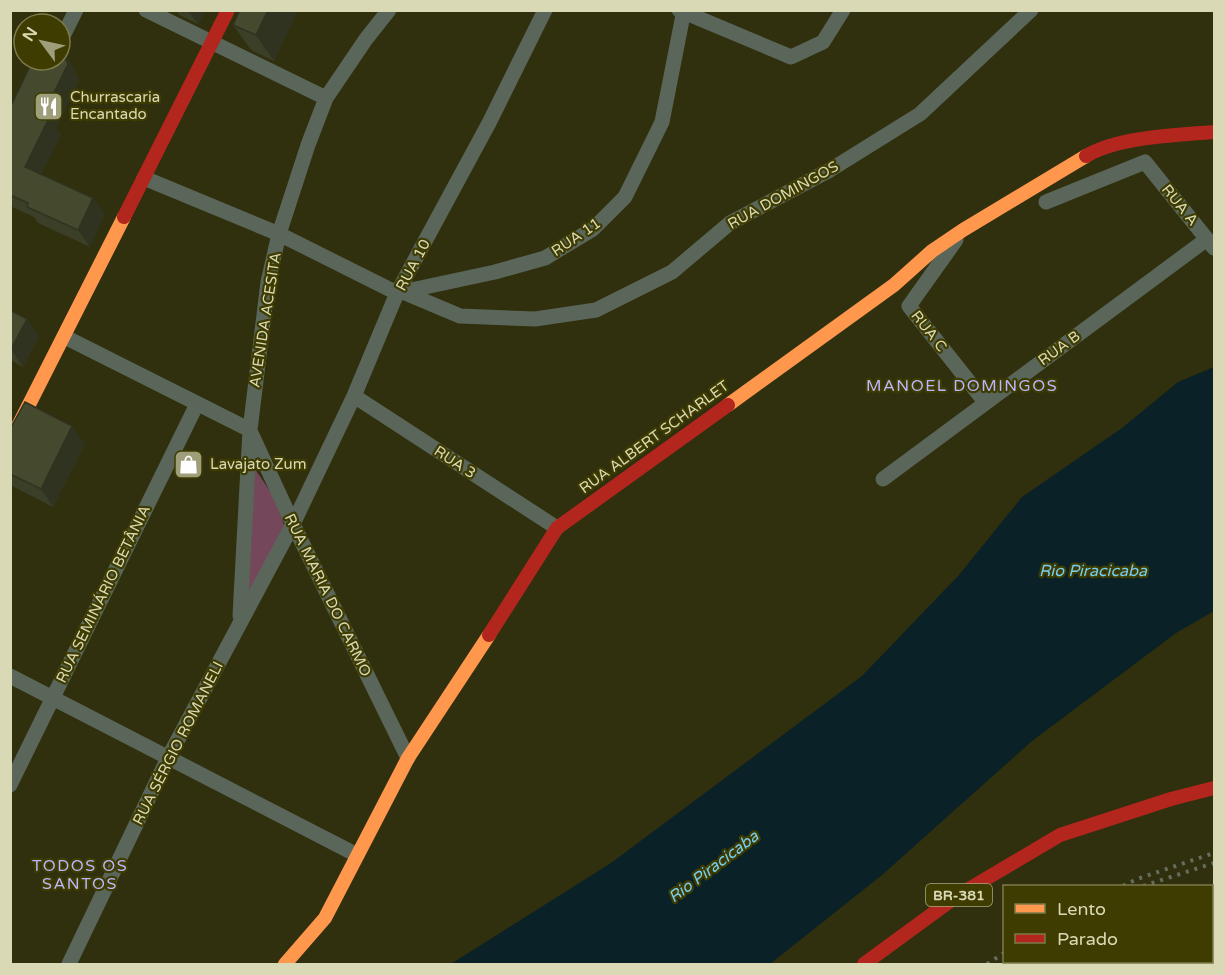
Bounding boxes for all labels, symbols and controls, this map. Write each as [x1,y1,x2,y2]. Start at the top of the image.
north arrow [12,12,72,72]
text: N [18,24,42,45]
place label: Churrascaria Encantado [70,88,160,123]
restaurant icon: Churrascaria Encantado [33,90,65,122]
street label: RUA DOMINGOS [724,157,842,233]
street label: RUA A [1158,181,1202,229]
street label: RUA 11 [548,214,604,260]
street label: RUA 10 [392,236,434,294]
street label: AVENIDA ACESITA [245,251,285,389]
street label: RUA C [907,307,951,355]
street label: RUA B [1035,327,1083,369]
district label: MANOEL DOMINGOS [866,376,1058,396]
street label: RUA ALBERT SCHARLET [576,377,732,497]
street label: RUA 3 [431,442,479,482]
shop icon: Lavajato Zum [173,448,205,480]
place label: Lavajato Zum [210,455,306,473]
street label: RUA SEMINÁRIO BETÂNIA [52,502,154,686]
street label: RUA MARIA DO CARMO [281,511,375,679]
water label: Rio Piracicaba [1039,561,1148,581]
street label: RUA SÉRGIO ROMANELI [129,658,227,828]
water label: Rio Piracicaba [664,826,764,907]
district label: TODOS OS SANTOS [32,856,128,894]
road number: BR-381 [926,884,992,906]
legend [1003,885,1213,963]
text: Lento [1057,898,1106,920]
text: Parado [1057,928,1118,950]

